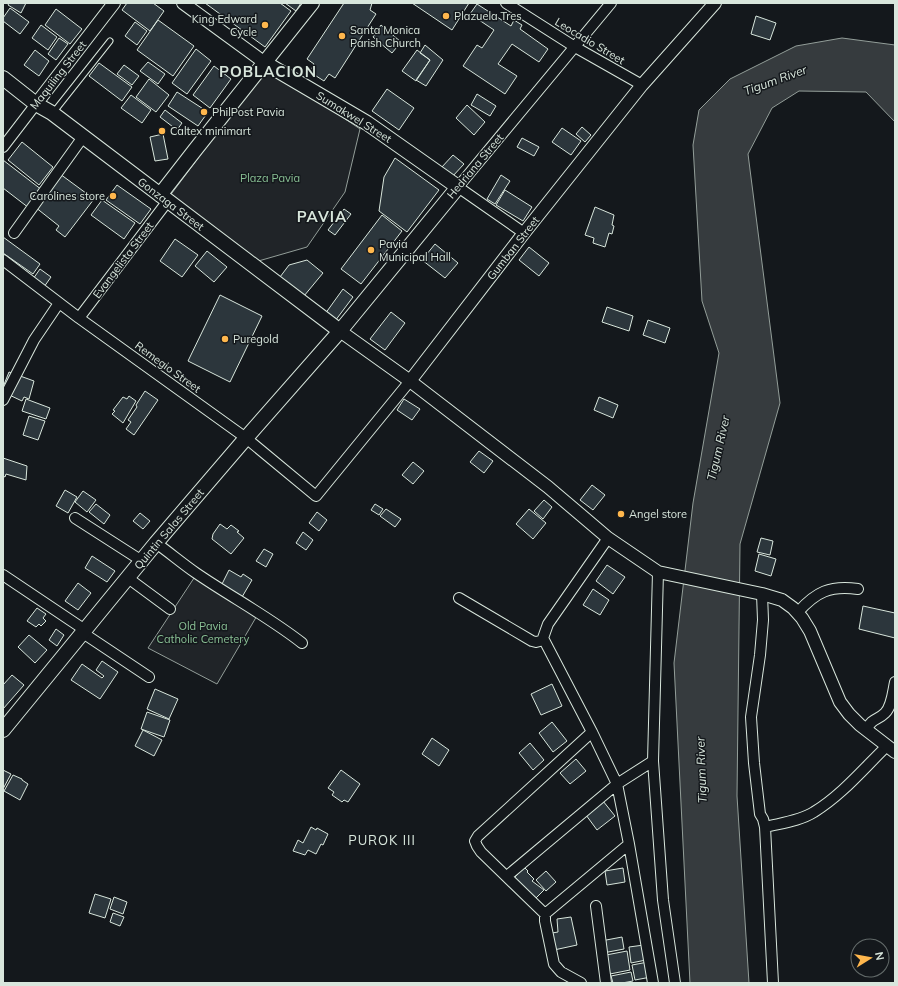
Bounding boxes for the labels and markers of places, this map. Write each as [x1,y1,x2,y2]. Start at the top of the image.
place label: Plazuela Tres [454,9,522,23]
marker: Plazuela Tres [441,11,451,21]
place label: King Edward Cycle [192,12,257,39]
marker: King Edward Cycle [260,20,270,30]
place label: Santa Monica Parish Church [350,23,421,50]
marker: Santa Monica Parish Church [337,31,347,41]
place label: PhilPost Pavia [212,105,285,119]
marker: PhilPost Pavia [199,107,209,117]
place label: Caltex minimart [170,124,251,138]
marker: Caltex minimart [157,126,167,136]
place label: Carolines store [29,189,105,203]
marker: Carolines store [108,191,118,201]
place label: Pavia Municipal Hall [379,237,451,264]
marker: Pavia Municipal Hall [366,245,376,255]
place label: Puregold [233,332,278,346]
marker: Puregold [220,334,230,344]
place label: Angel store [629,507,687,521]
marker: Angel store [616,509,626,519]

